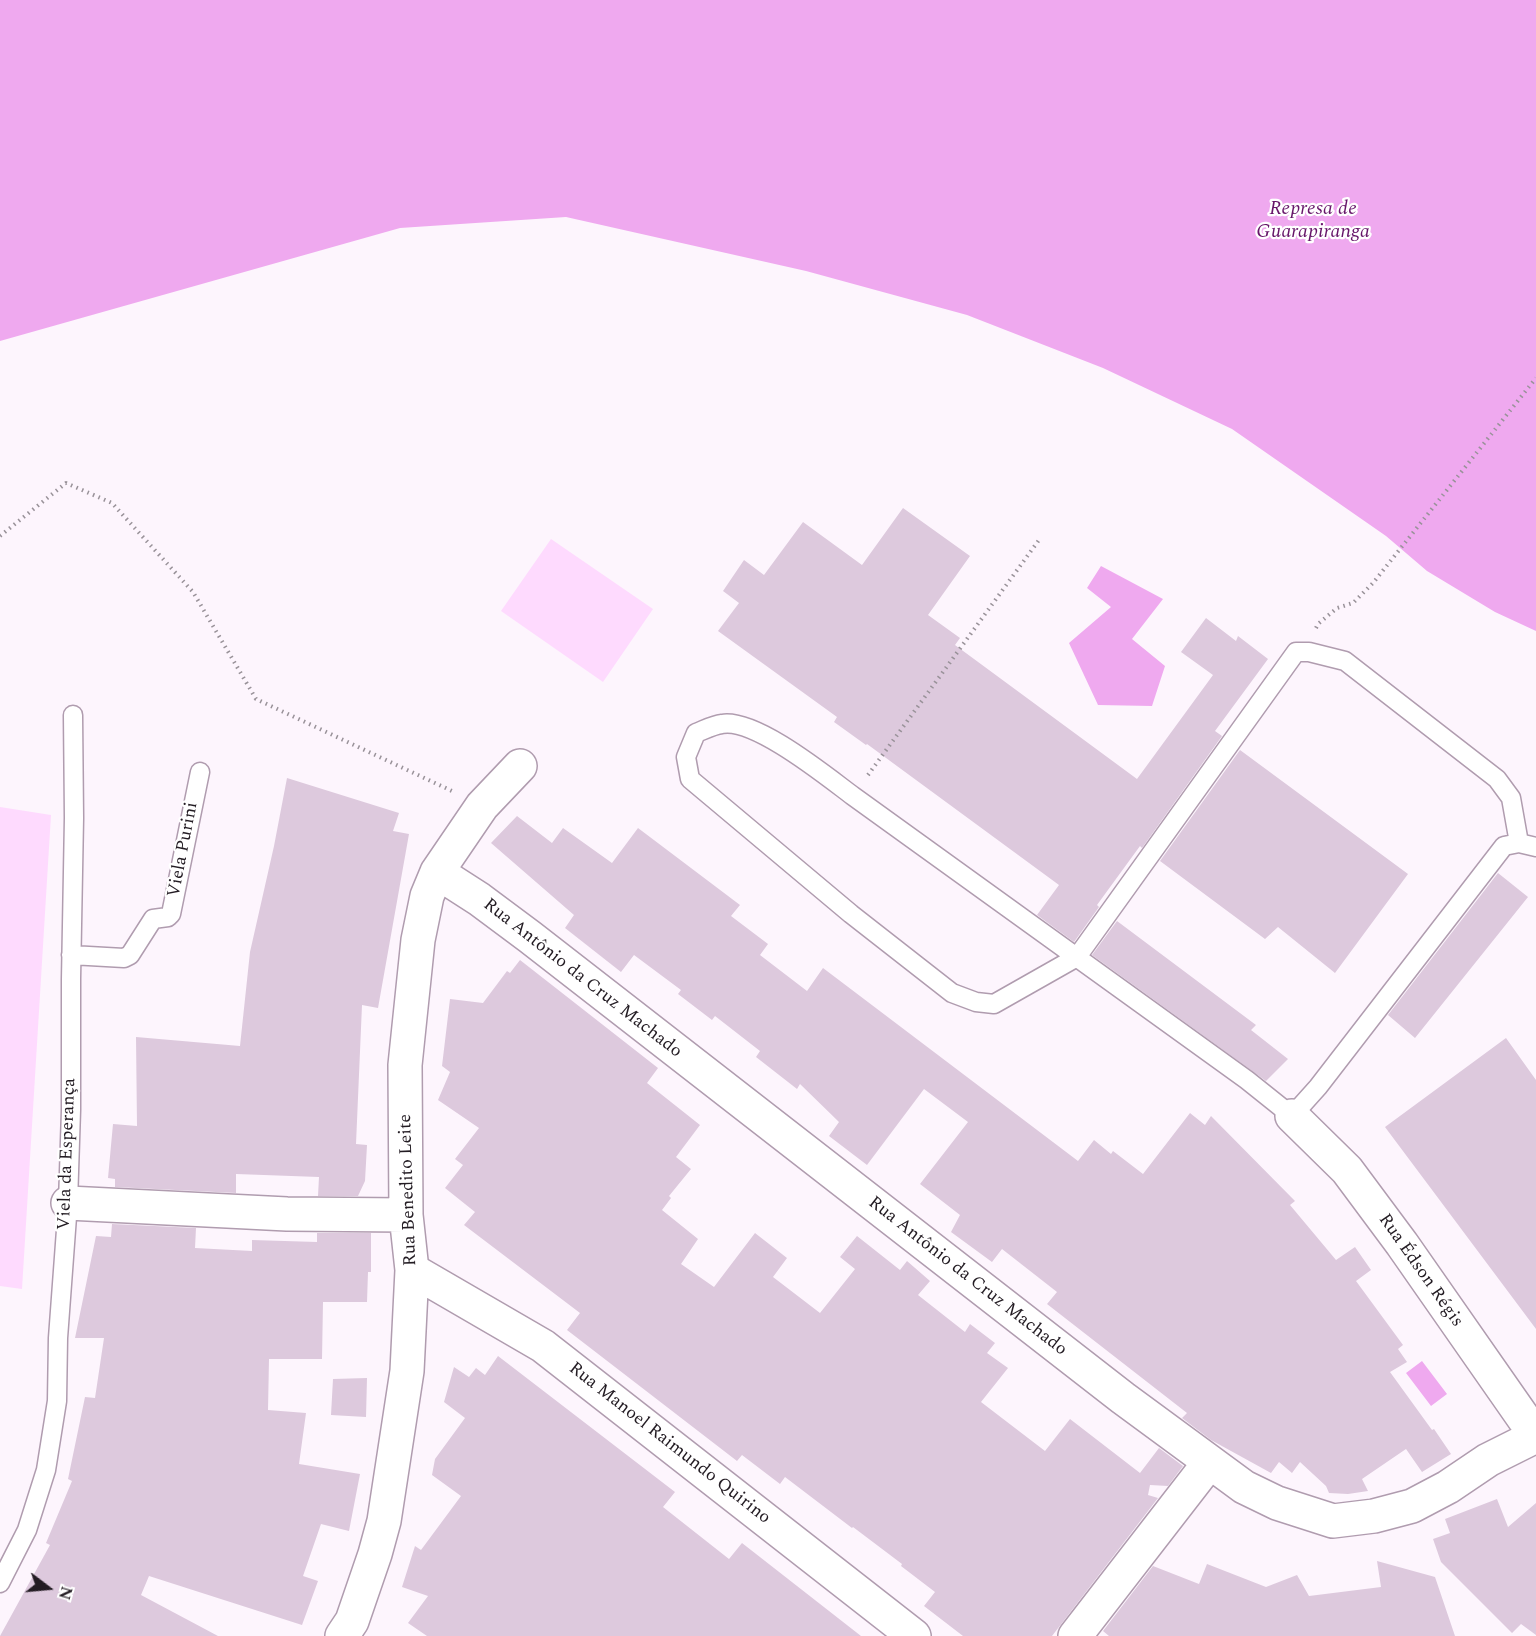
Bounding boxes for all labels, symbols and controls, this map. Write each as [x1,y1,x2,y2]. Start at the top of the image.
water label: Represa de Guarapiranga [1256,198,1370,245]
street label: Viela Purini [164,801,204,899]
street label: Rua Antônio da Cruz Machado [478,895,686,1063]
street label: Viela da Esperança [55,1078,81,1230]
street label: Rua Benedito Leite [396,1114,422,1266]
street label: Rua Antônio da Cruz Machado [863,1193,1071,1361]
street label: Rua Édson Régis [1373,1210,1467,1332]
street label: Rua Manoel Raimundo Quirino [564,1358,774,1530]
north arrow [18,1558,78,1618]
text: N [52,1583,79,1603]

